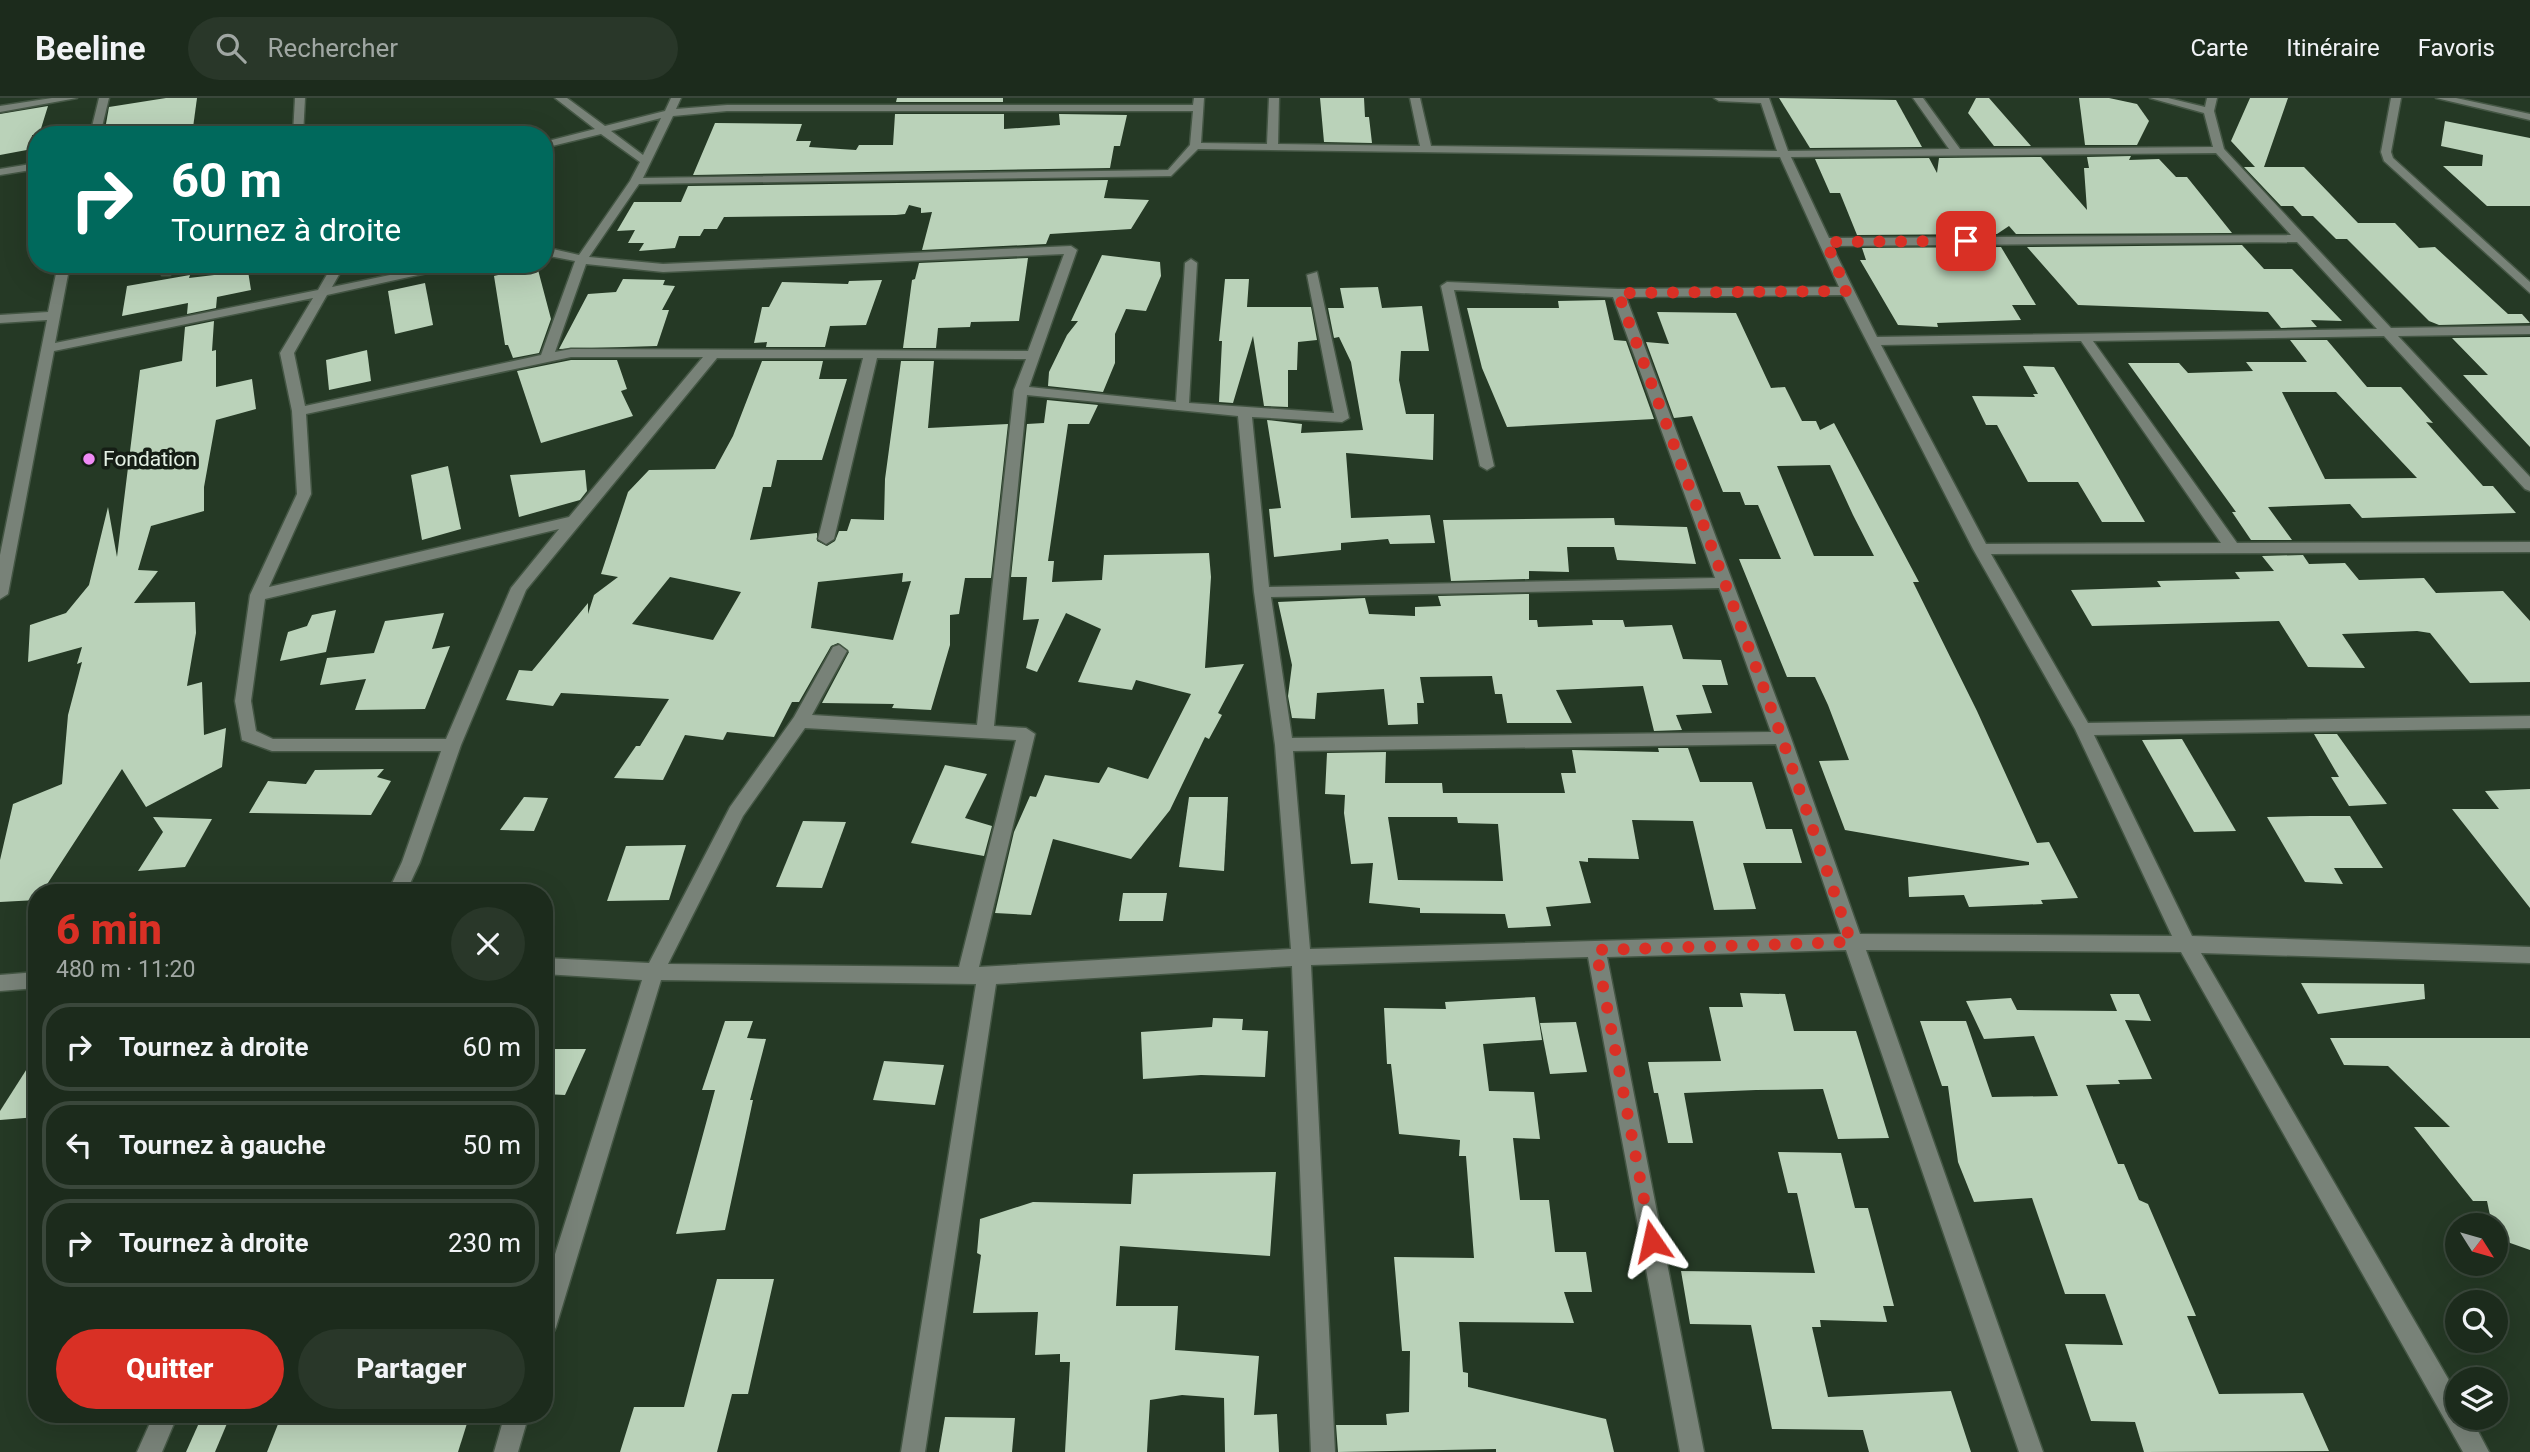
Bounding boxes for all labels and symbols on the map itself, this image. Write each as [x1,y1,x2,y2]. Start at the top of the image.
pin [1936,211,1996,271]
place label: Fondation [103,447,197,471]
marker: Fondation [81,451,97,467]
position arrow [1615,1204,1689,1278]
north arrow [2445,1213,2508,1276]

